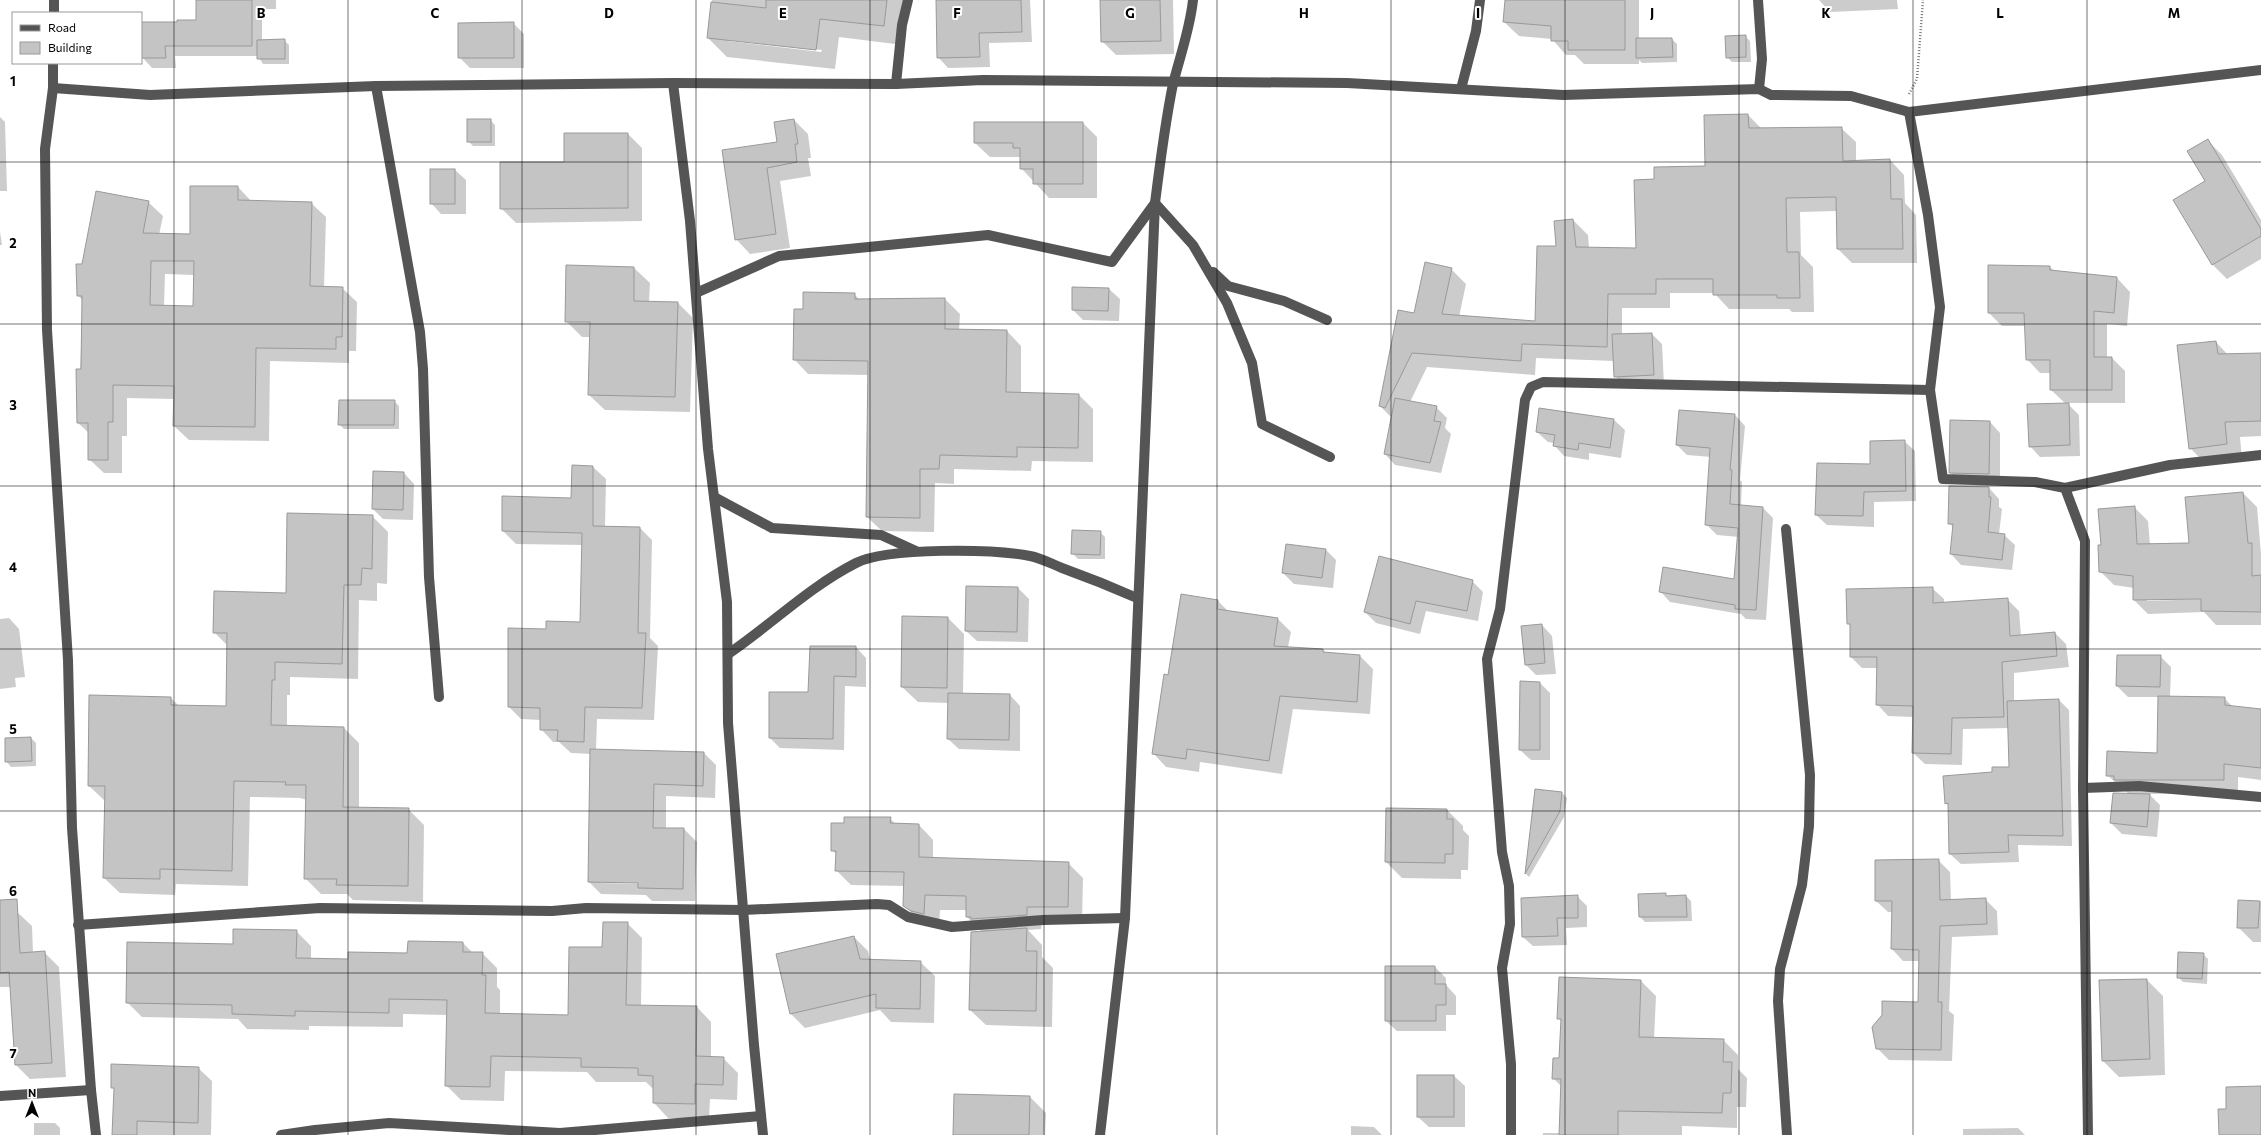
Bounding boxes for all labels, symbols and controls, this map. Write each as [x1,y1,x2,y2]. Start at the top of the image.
text: B [257,5,266,21]
text: C [431,5,440,21]
text: D [604,5,614,21]
text: E [779,5,787,21]
text: F [953,5,961,21]
text: G [1125,5,1135,21]
text: H [1299,5,1309,21]
text: I [1476,5,1480,21]
text: J [1650,5,1654,21]
text: K [1821,5,1831,21]
text: L [1996,5,2004,21]
text: M [2168,5,2180,21]
legend [12,12,142,64]
text: Road [48,20,76,34]
text: Building [48,40,92,54]
text: 1 [10,73,16,89]
text: 2 [9,235,17,251]
text: 3 [9,397,17,413]
text: 4 [9,559,17,575]
text: 5 [9,721,17,737]
text: 6 [9,883,17,899]
text: 7 [9,1045,17,1061]
north arrow [12,1083,52,1123]
text: N [28,1086,36,1099]

